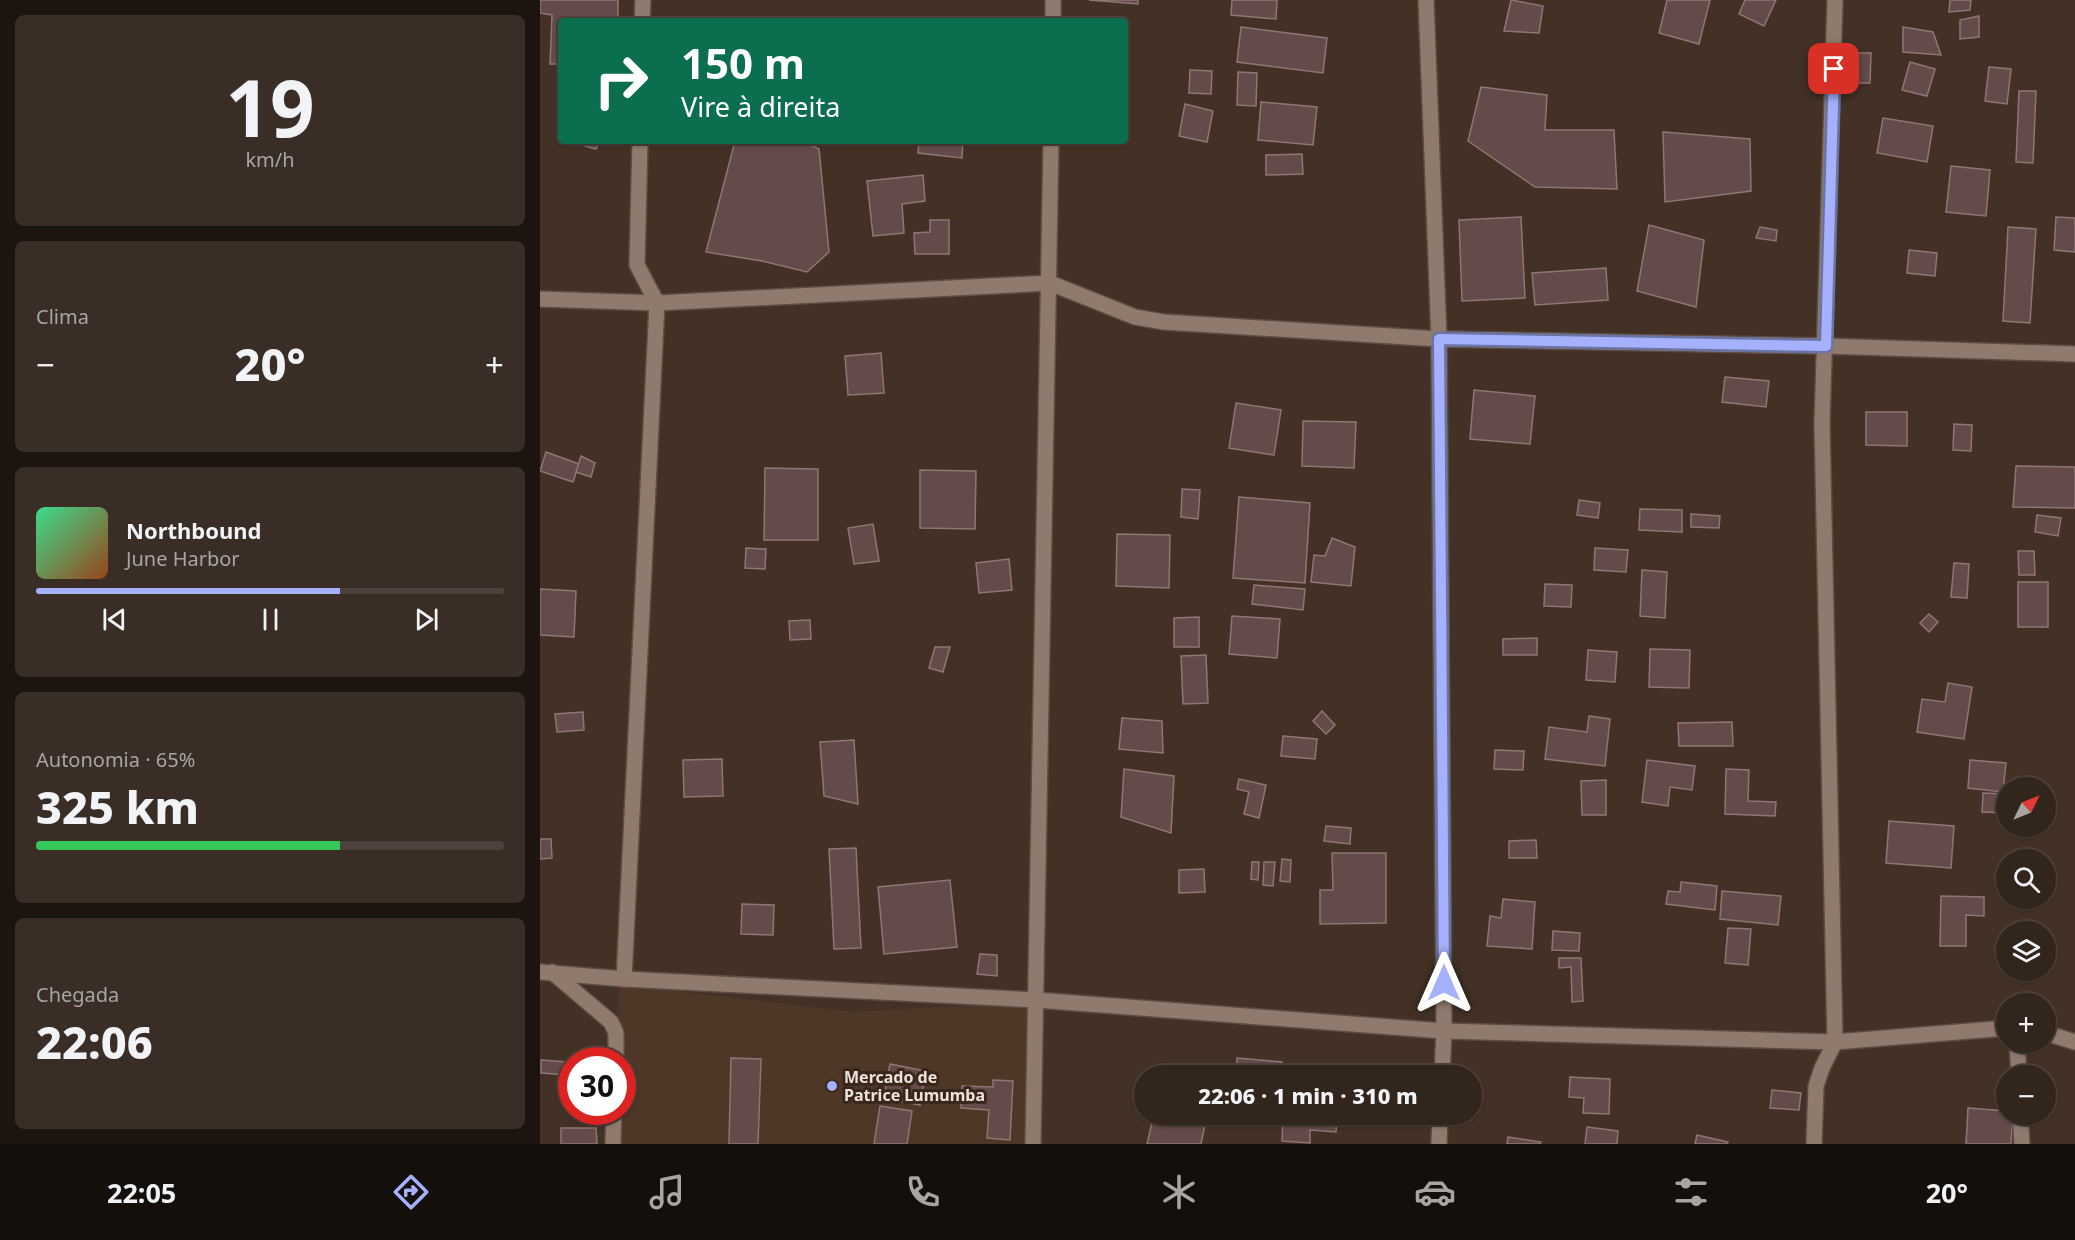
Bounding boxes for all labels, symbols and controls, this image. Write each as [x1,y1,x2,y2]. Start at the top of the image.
text: 150 m [681,34,805,91]
icon: right [582,42,660,120]
pin [1808,43,1859,94]
icon: arrive [1817,52,1850,85]
text: 19 [225,54,315,160]
text: Vire à direita [681,88,840,125]
text: km/h [245,146,295,173]
text: Clima [36,303,89,330]
text: 20° [234,333,306,394]
text: − [36,342,55,387]
text: + [485,342,504,387]
text: Northbound [126,515,261,545]
text: June Harbor [126,545,240,572]
icon: previous [98,603,131,636]
icon: pause [254,603,287,636]
icon: next [410,603,443,636]
text: Autonomia · 65% [36,746,195,773]
text: 325 km [36,776,199,837]
north arrow [1996,777,2056,837]
map controls [1996,777,2056,1125]
button: search [1996,849,2056,909]
button: layers [1996,921,2056,981]
position arrow [1412,951,1476,1015]
text: Chegada [36,981,119,1008]
button: + [1996,993,2056,1053]
text: 22:06 [36,1011,153,1072]
speed limit sign: 30 [558,1047,636,1125]
button: − [1996,1065,2056,1125]
place label: Mercado de Patrice Lumumba [844,1066,985,1106]
marker: Mercado de Patrice Lumumba [825,1079,839,1093]
text: 22:06 · 1 min · 310 m [1198,1080,1418,1110]
icon: directions [390,1171,432,1213]
icon: music [646,1171,688,1213]
icon: phone [902,1171,944,1213]
icon: climate [1158,1171,1200,1213]
icon: car [1414,1171,1456,1213]
icon: filters [1670,1171,1712,1213]
text: 22:05 [107,1174,176,1211]
text: 20° [1926,1174,1968,1211]

